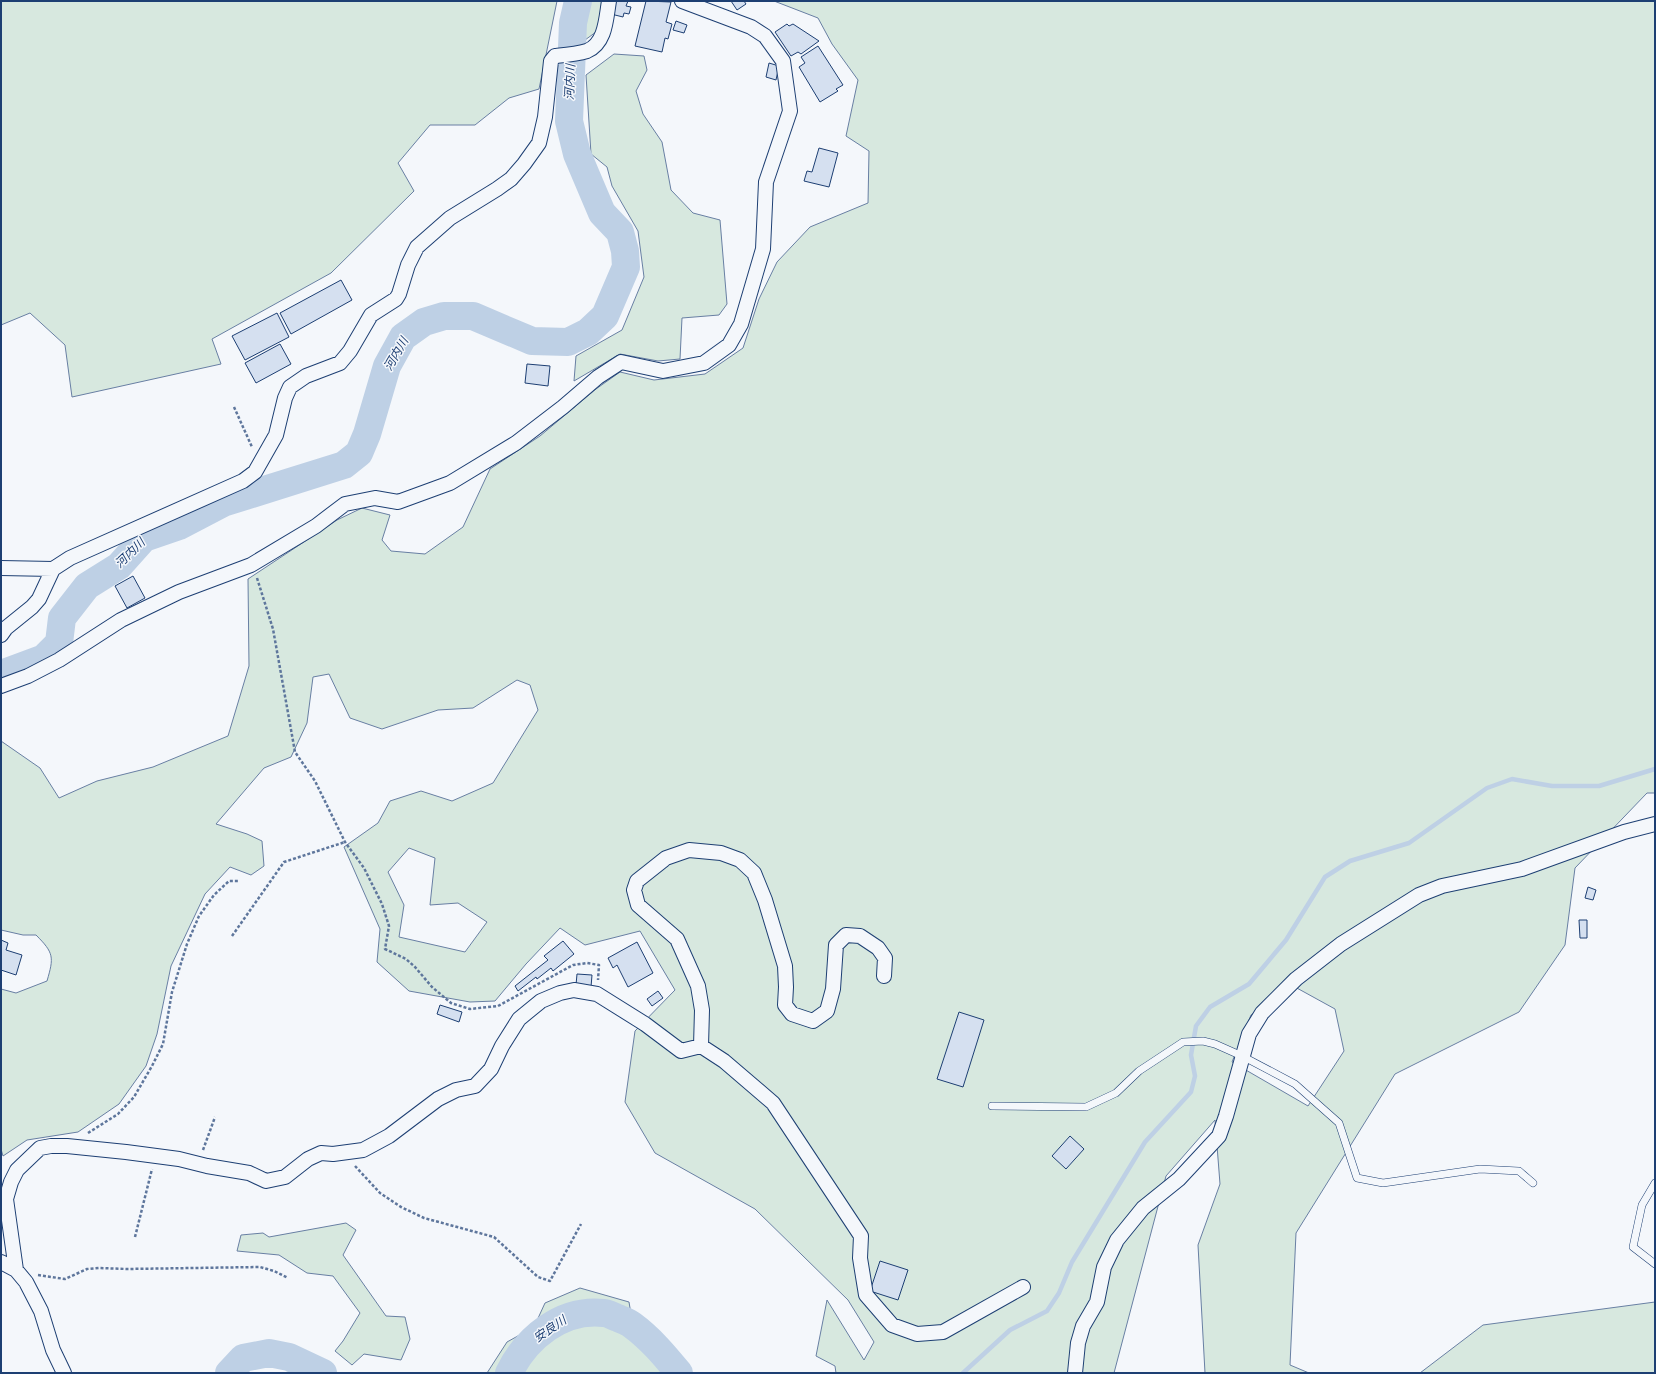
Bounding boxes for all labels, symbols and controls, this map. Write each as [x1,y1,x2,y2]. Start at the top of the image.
water label: 河内川 [562,62,578,100]
water label: 河内川 [381,333,412,373]
water label: 河内川 [112,534,149,571]
water label: 安良川 [531,1312,570,1345]

